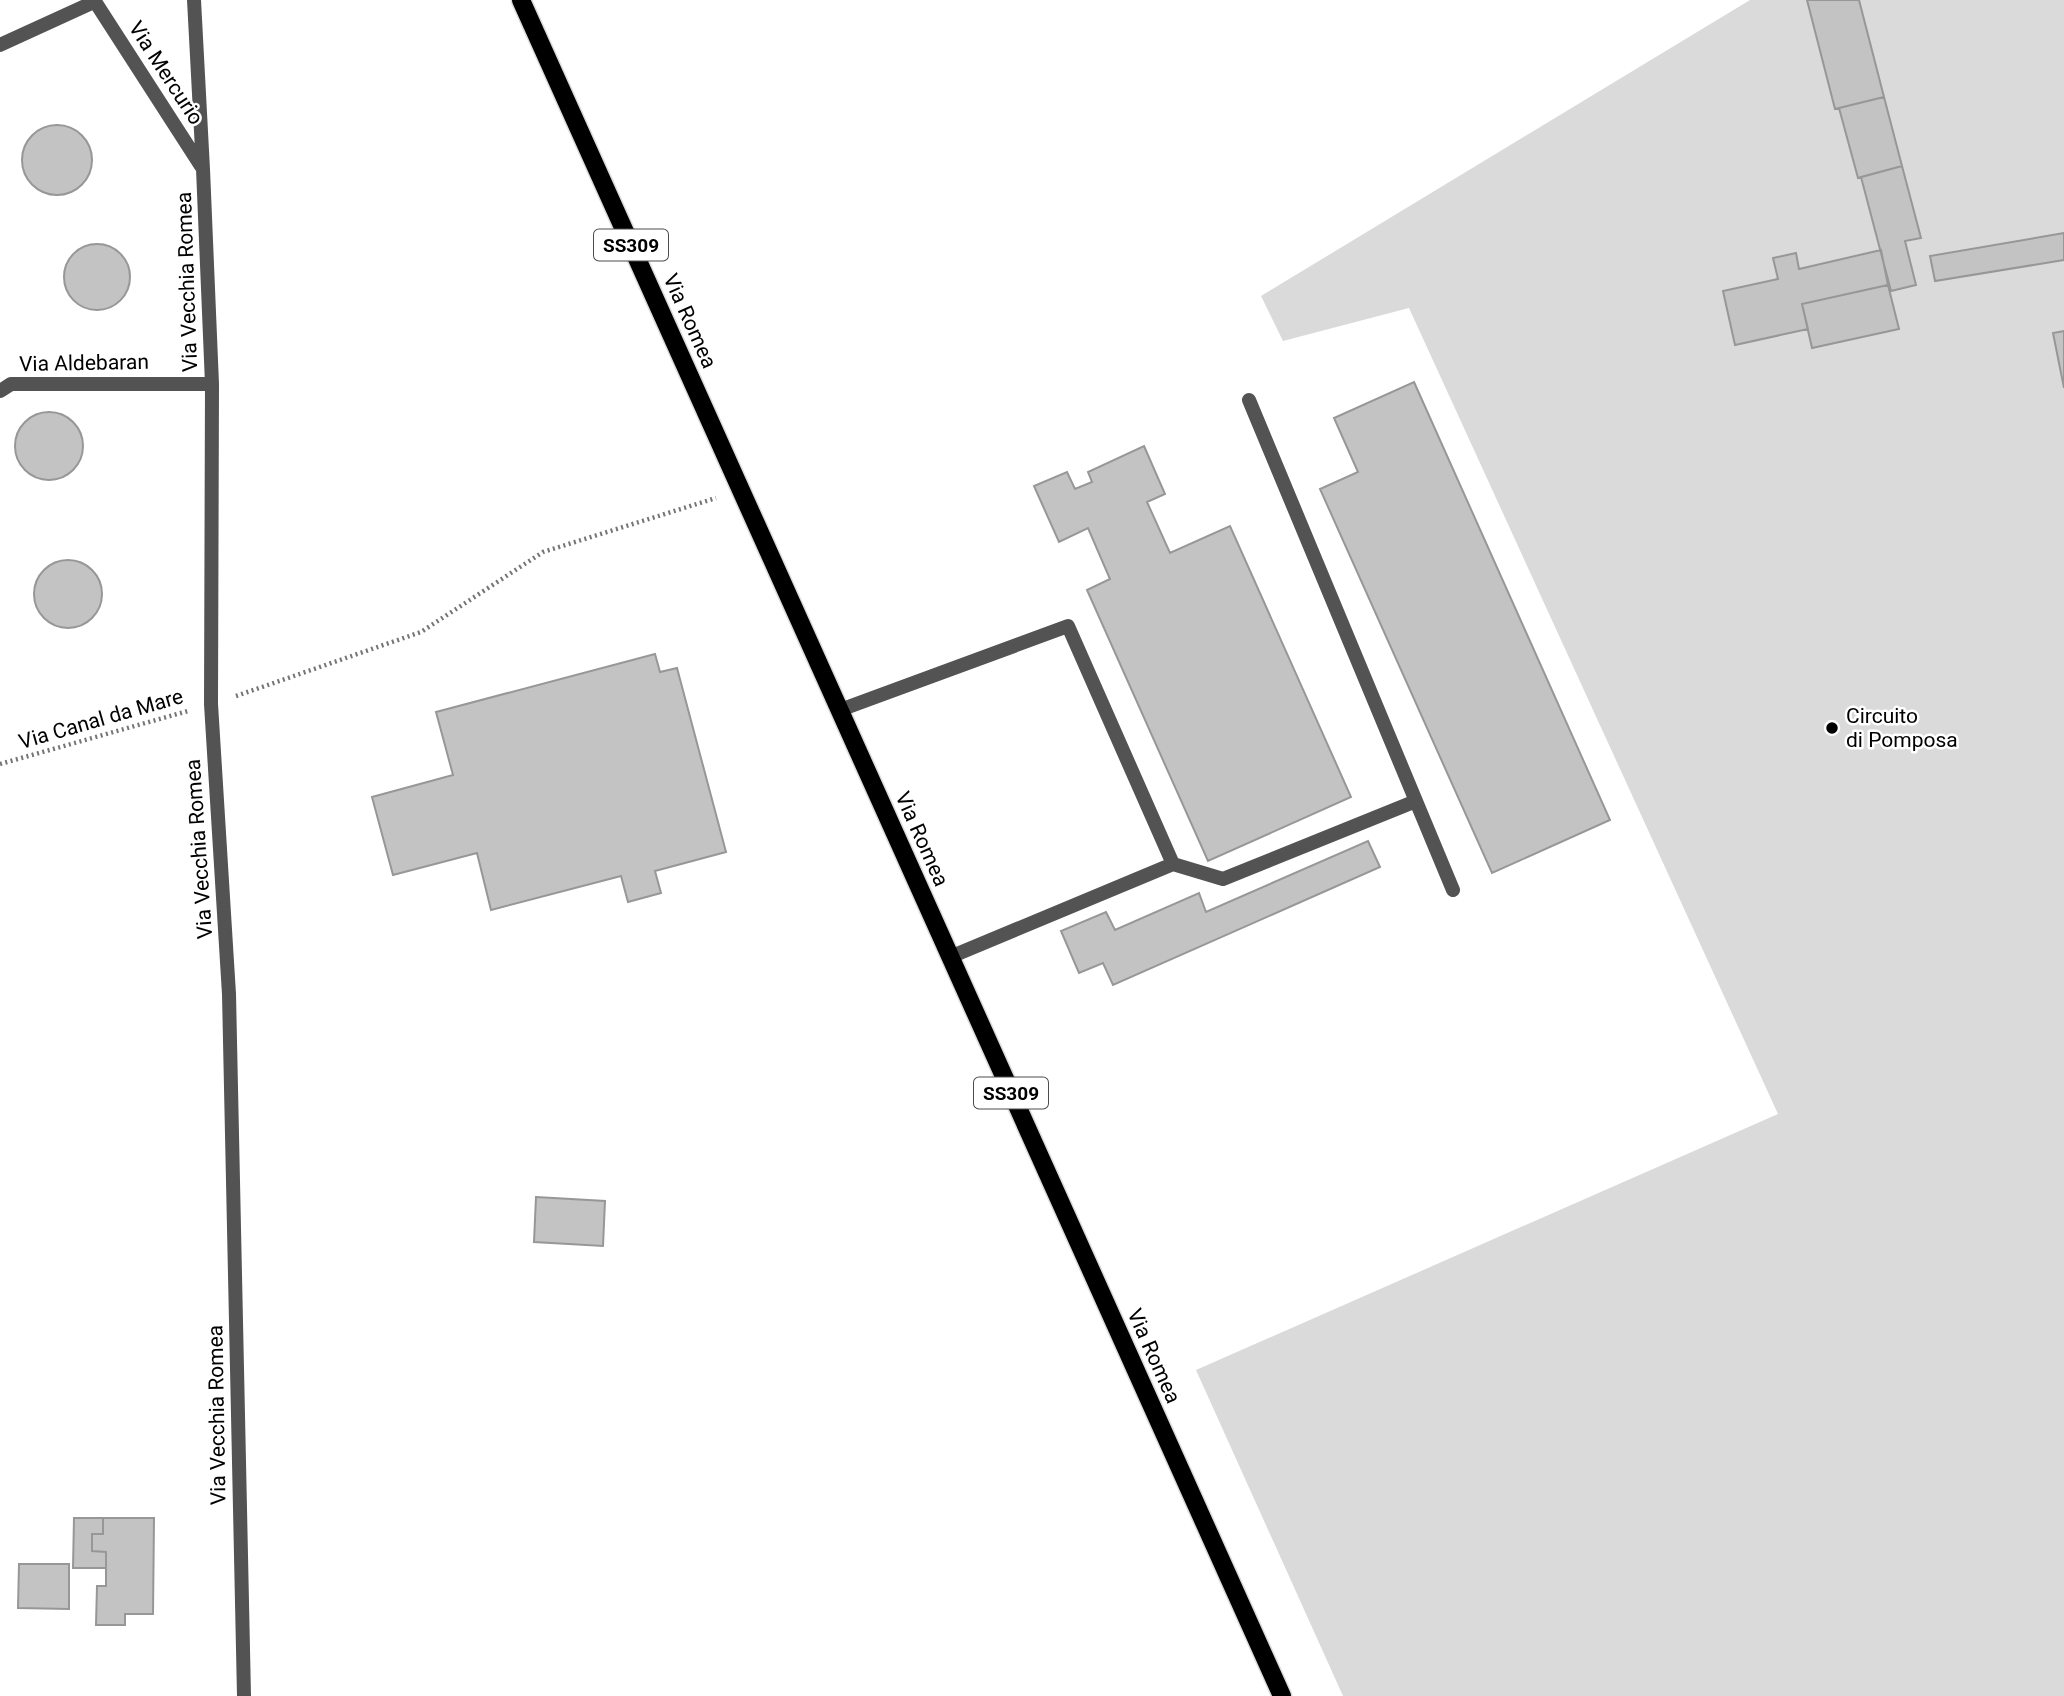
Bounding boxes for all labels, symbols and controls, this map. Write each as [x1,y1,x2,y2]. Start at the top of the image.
street label: Via Mercurio [124,17,208,129]
street label: Via Vecchia Romea [172,191,202,373]
road number: SS309 [594,230,668,260]
street label: Via Romea [658,270,722,372]
street label: Via Aldebaran [19,350,149,376]
street label: Via Canal da Mare [16,684,186,754]
place label: Circuito di Pomposa [1846,704,1958,752]
marker: Circuito di Pomposa [1824,720,1840,736]
street label: Via Vecchia Romea [181,758,217,940]
street label: Via Romea [890,788,954,890]
road number: SS309 [974,1078,1048,1108]
street label: Via Romea [1122,1305,1186,1407]
street label: Via Vecchia Romea [203,1325,231,1505]

